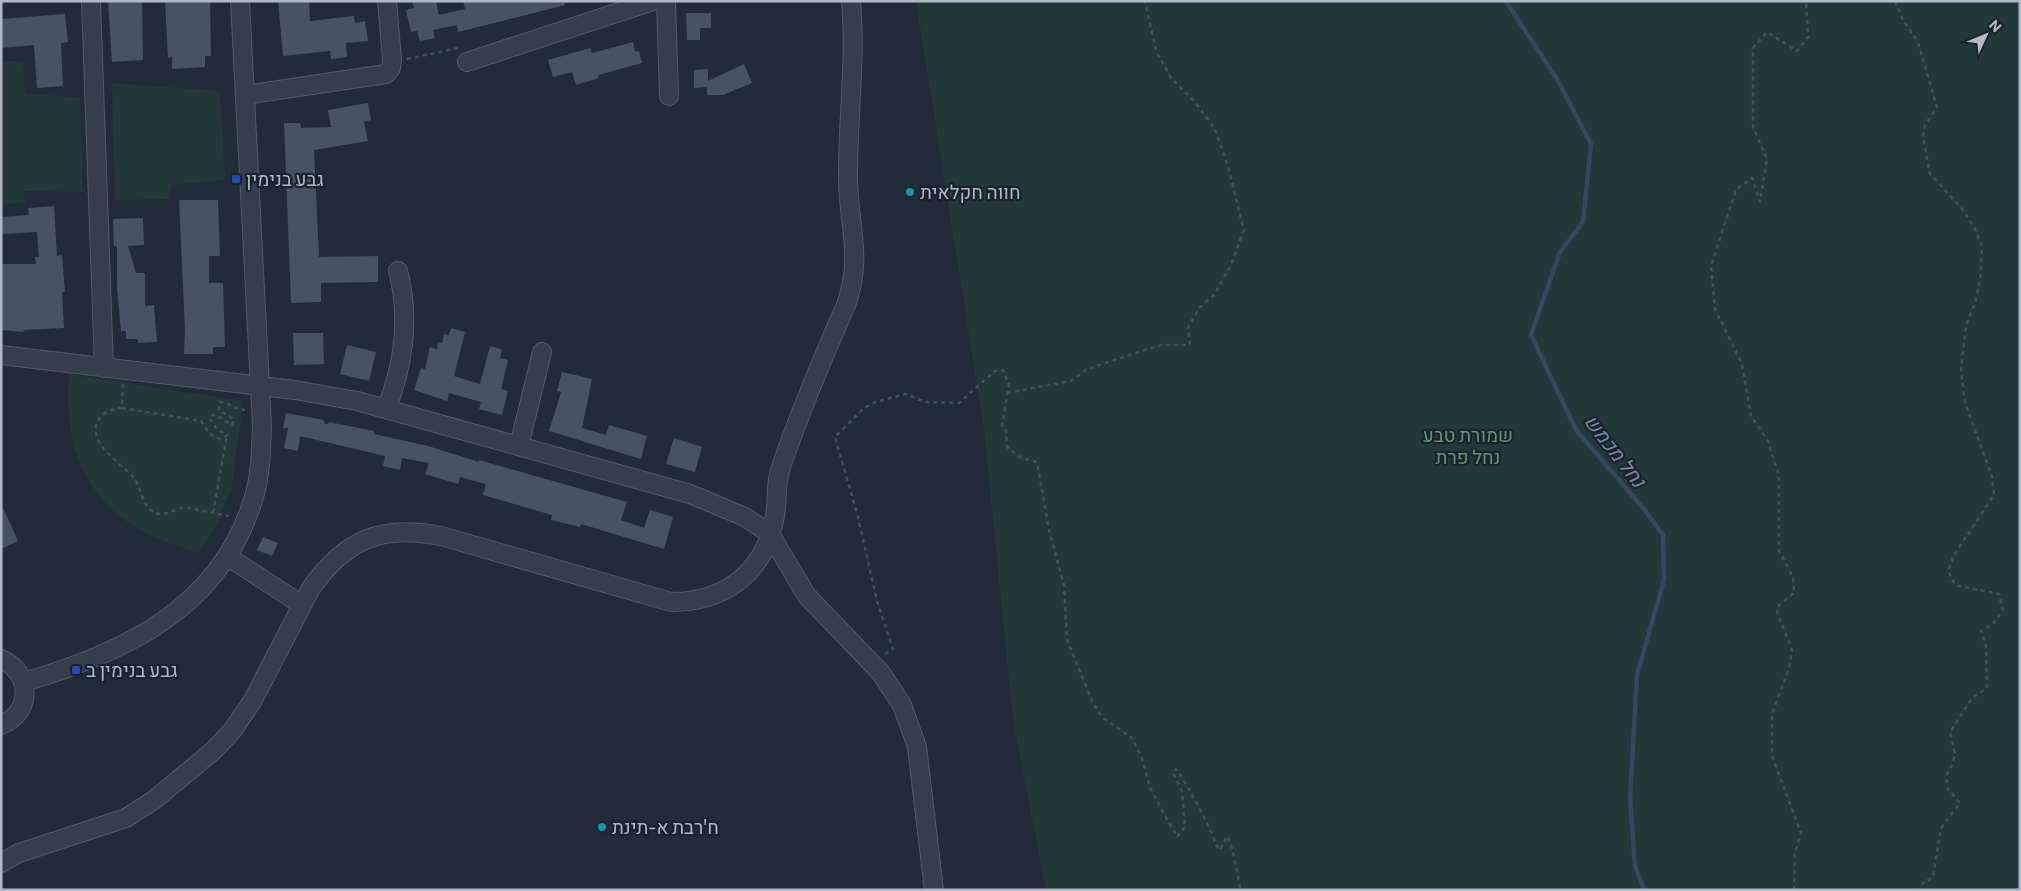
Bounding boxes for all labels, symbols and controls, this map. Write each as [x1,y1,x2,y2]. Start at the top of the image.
north arrow [1961,10,2011,60]
text: N [1986,16,2005,35]
place label: גבע בנימין [246,167,324,190]
marker: גבע בנימין [230,173,242,185]
place label: חווה חקלאית [920,180,1020,203]
marker: חווה חקלאית [904,186,916,198]
water label: נחל מכמש [1580,409,1653,493]
park label: שמורת טבע נחל פרת [1423,423,1513,468]
place label: גבע בנימין ב [86,658,178,681]
marker: גבע בנימין ב [70,664,82,676]
place label: ח'רבת א-תינת [612,815,719,838]
marker: ח'רבת א-תינת [596,821,608,833]

